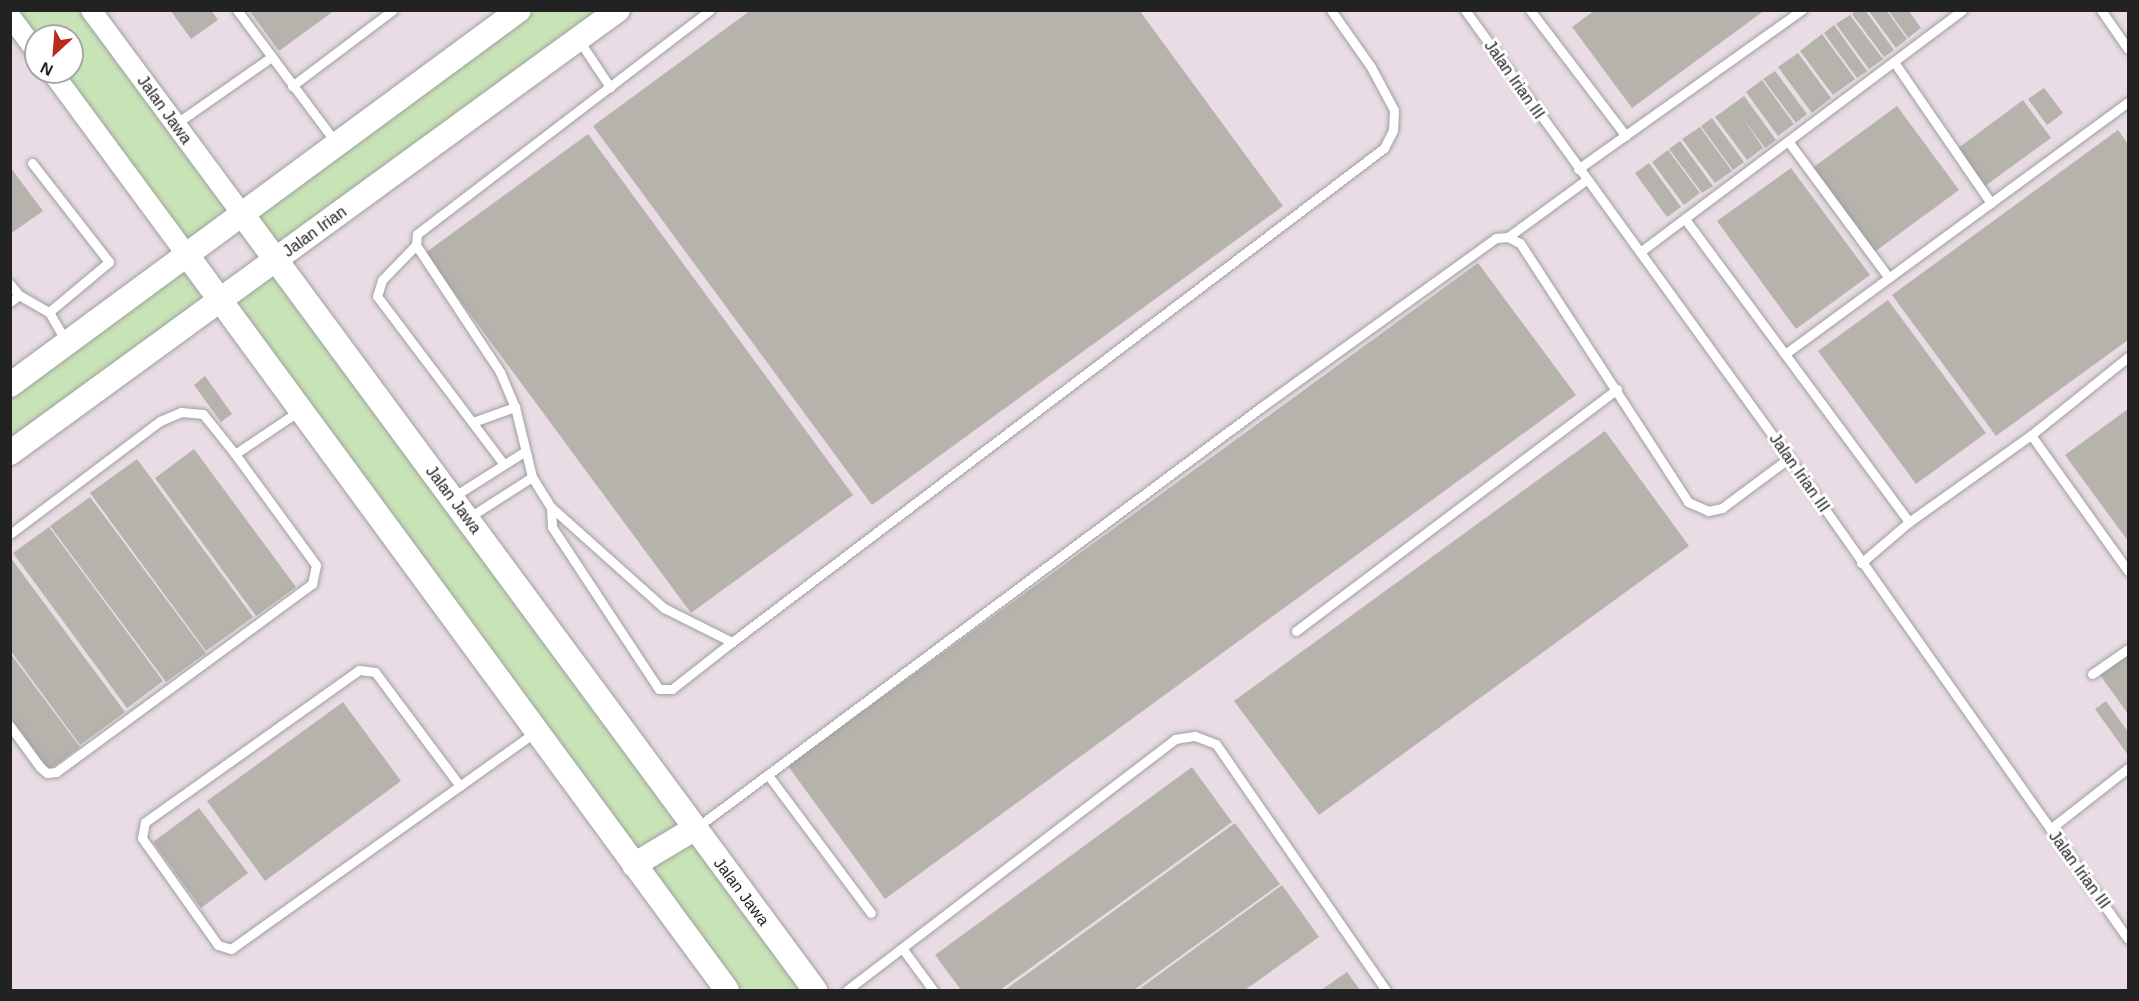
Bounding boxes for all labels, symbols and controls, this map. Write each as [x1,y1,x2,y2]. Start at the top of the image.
north arrow [24,24,84,84]
street label: Jalan Irian III [1480,37,1548,123]
text: N [38,59,56,79]
street label: Jalan Jawa [133,72,195,148]
street label: Jalan Irian [279,203,351,261]
street label: Jalan Irian III [1765,430,1833,516]
street label: Jalan Jawa [421,462,485,538]
street label: Jalan Irian III [2044,827,2114,913]
street label: Jalan Jawa [709,854,773,930]

